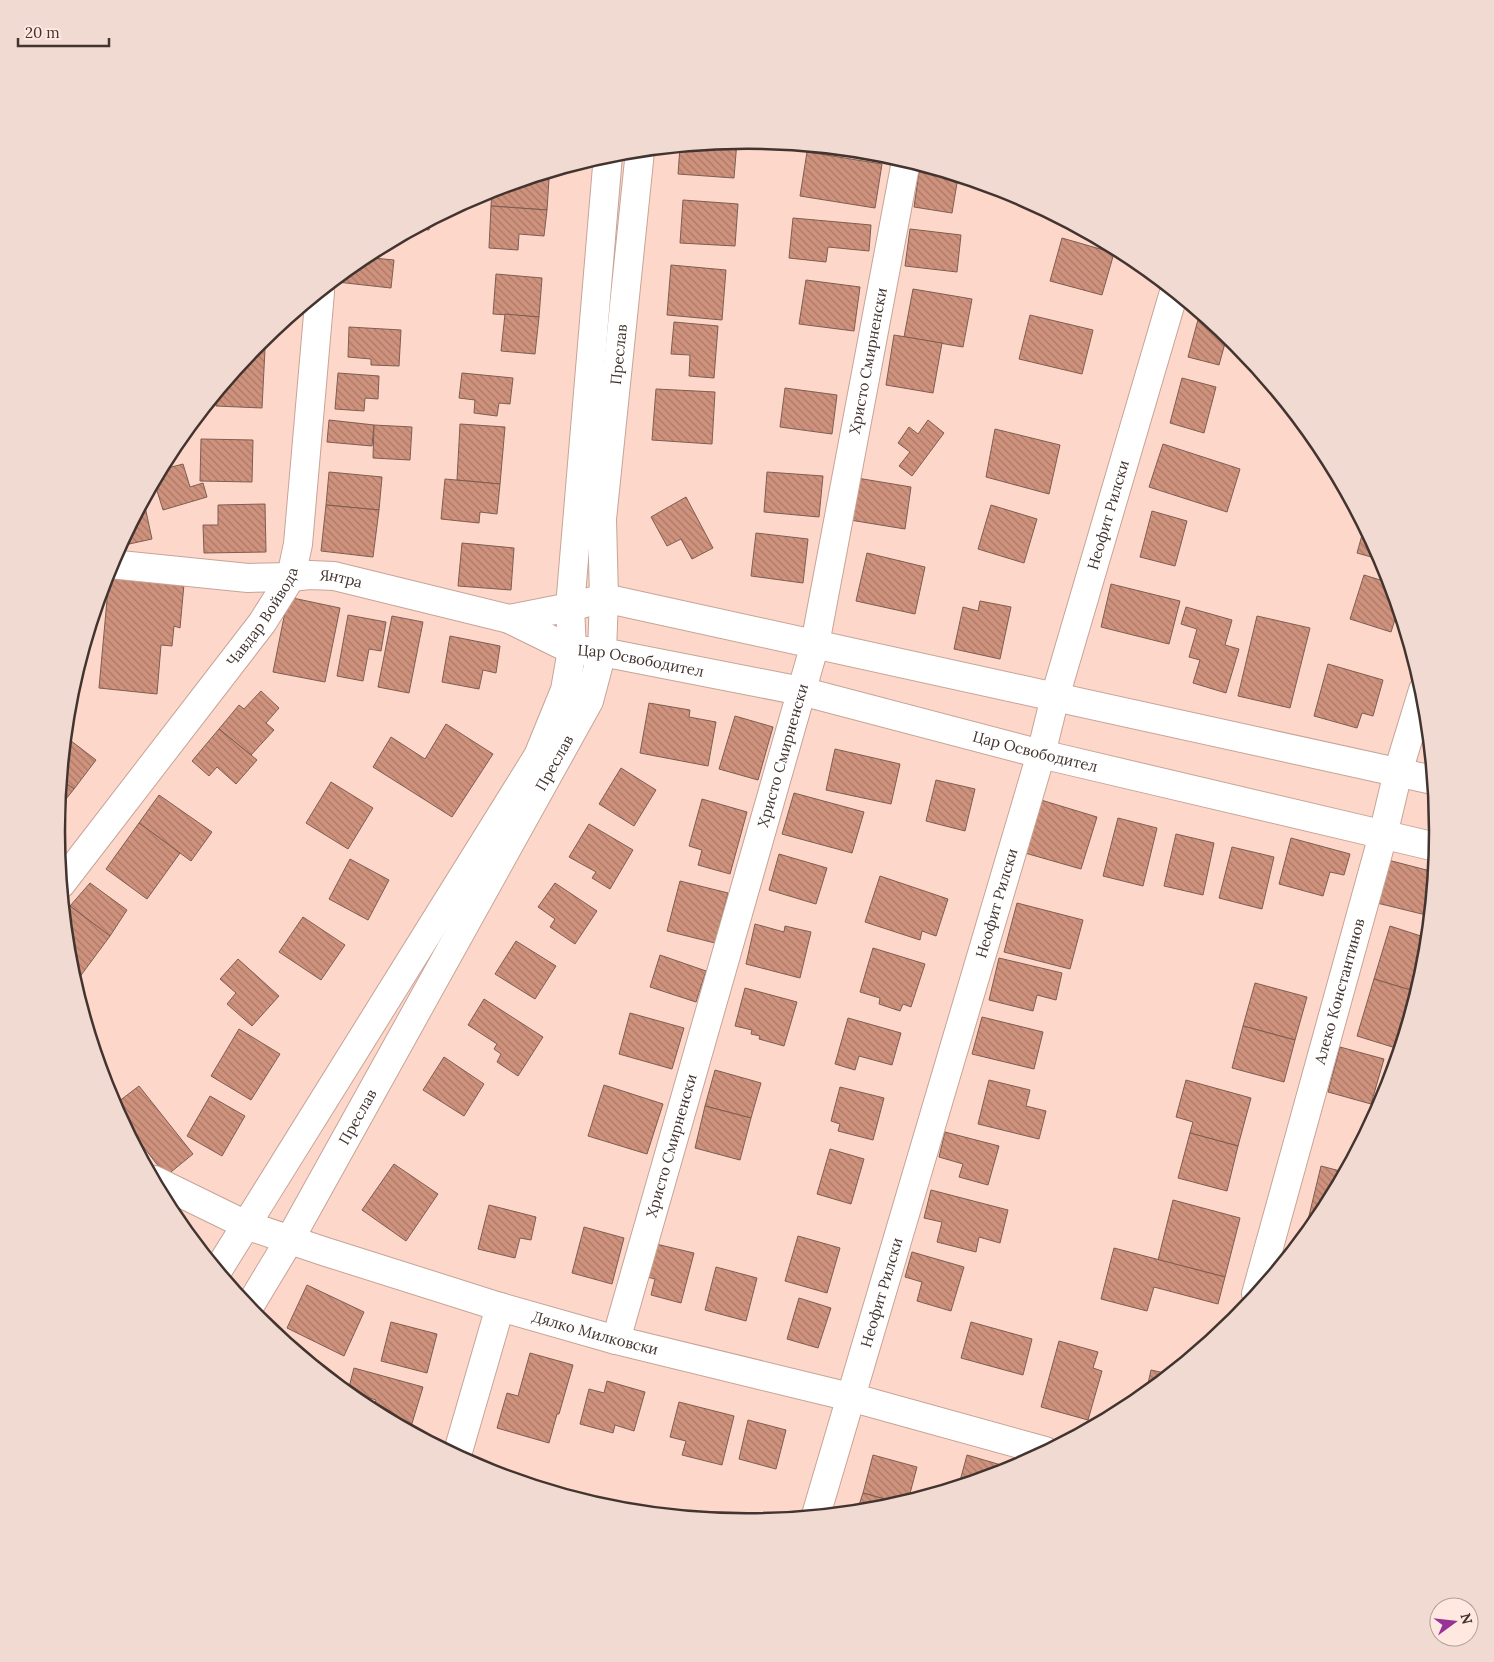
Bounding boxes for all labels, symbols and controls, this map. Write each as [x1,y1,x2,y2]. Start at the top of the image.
scale bar [18,15,109,47]
text: 20 m [25,23,60,42]
street label: Христо Смирненски [845,286,891,436]
street label: Преслав [606,323,631,386]
street label: Неофит Рилски [1083,458,1133,572]
street label: Янтра [319,565,365,592]
street label: Чавдар Войвода [222,566,302,670]
street label: Цар Освободител [577,640,706,681]
street label: Христо Смирненски [753,681,812,829]
street label: Цар Освободител [971,726,1100,776]
street label: Преслав [531,731,577,794]
street label: Неофит Рилски [971,846,1022,960]
street label: Алеко Константинов [1310,916,1369,1067]
street label: Христо Смирненски [642,1072,701,1220]
street label: Преслав [334,1085,381,1148]
street label: Неофит Рилски [856,1235,907,1350]
street label: Дялко Милковски [530,1307,660,1359]
north arrow [1429,1597,1479,1647]
text: N [1456,1611,1477,1626]

